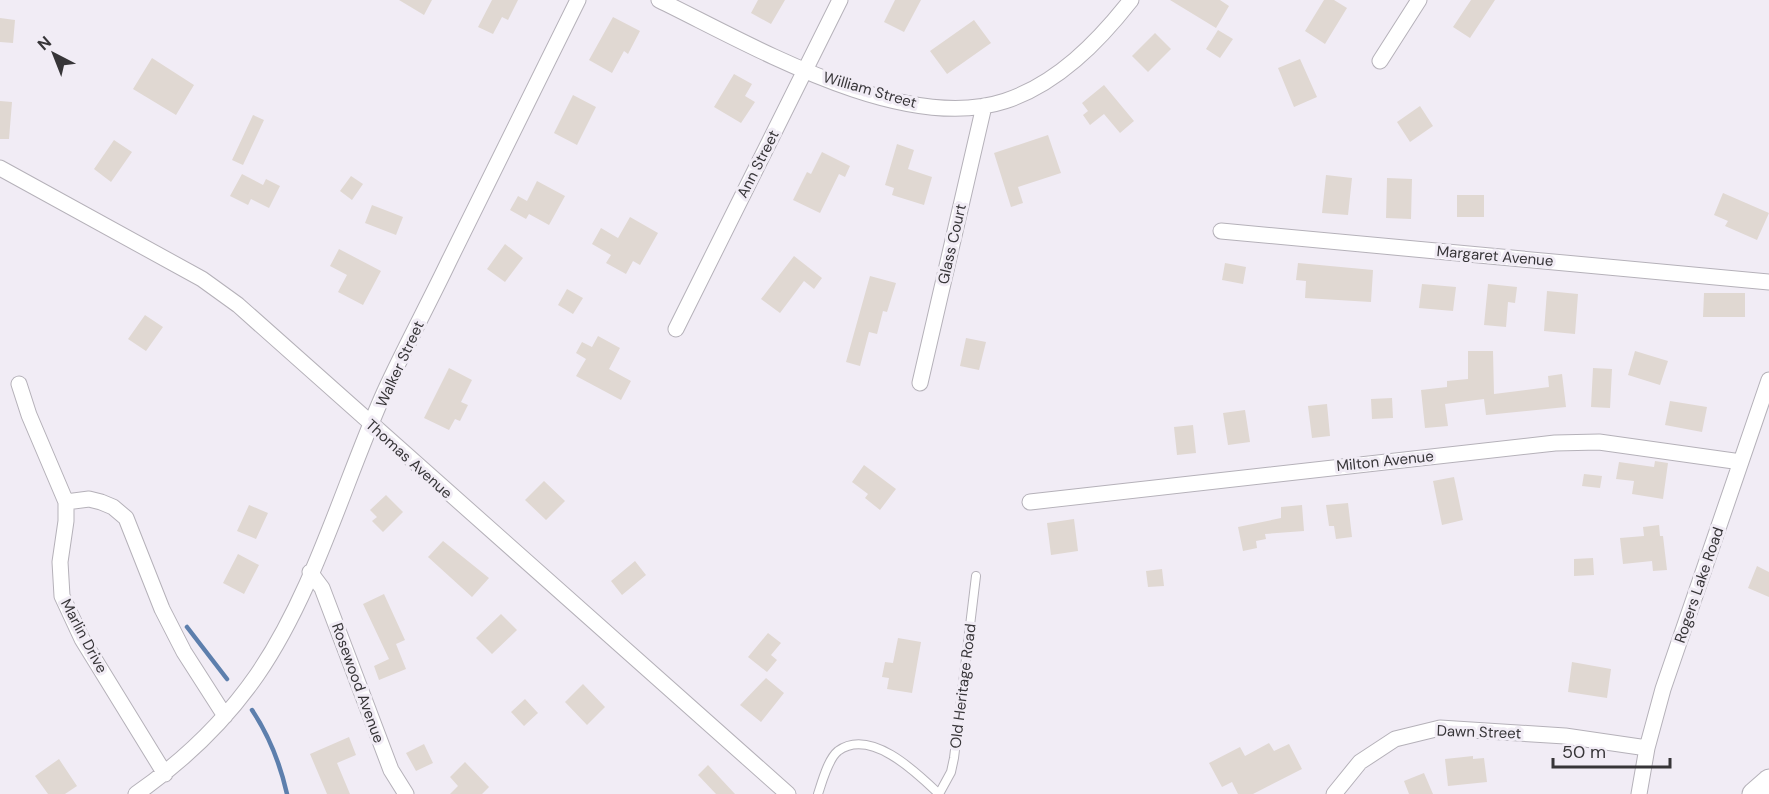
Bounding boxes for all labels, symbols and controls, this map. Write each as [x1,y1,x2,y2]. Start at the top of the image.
north arrow [24,24,84,84]
text: N [33,32,56,55]
street label: William Street [821,67,919,113]
street label: Ann Street [732,127,784,201]
street label: Glass Court [933,202,971,286]
street label: Margaret Avenue [1436,241,1554,271]
street label: Walker Street [371,318,429,410]
street label: Thomas Avenue [361,415,457,503]
street label: Milton Avenue [1335,446,1435,476]
street label: Rogers Lake Road [1670,524,1728,646]
street label: Marlin Drive [56,595,112,677]
street label: Rosewood Avenue [327,620,389,746]
street label: Old Heritage Road [945,622,981,750]
street label: Dawn Street [1436,721,1522,743]
scale bar [1553,731,1670,769]
text: 50 m [1562,740,1606,764]

